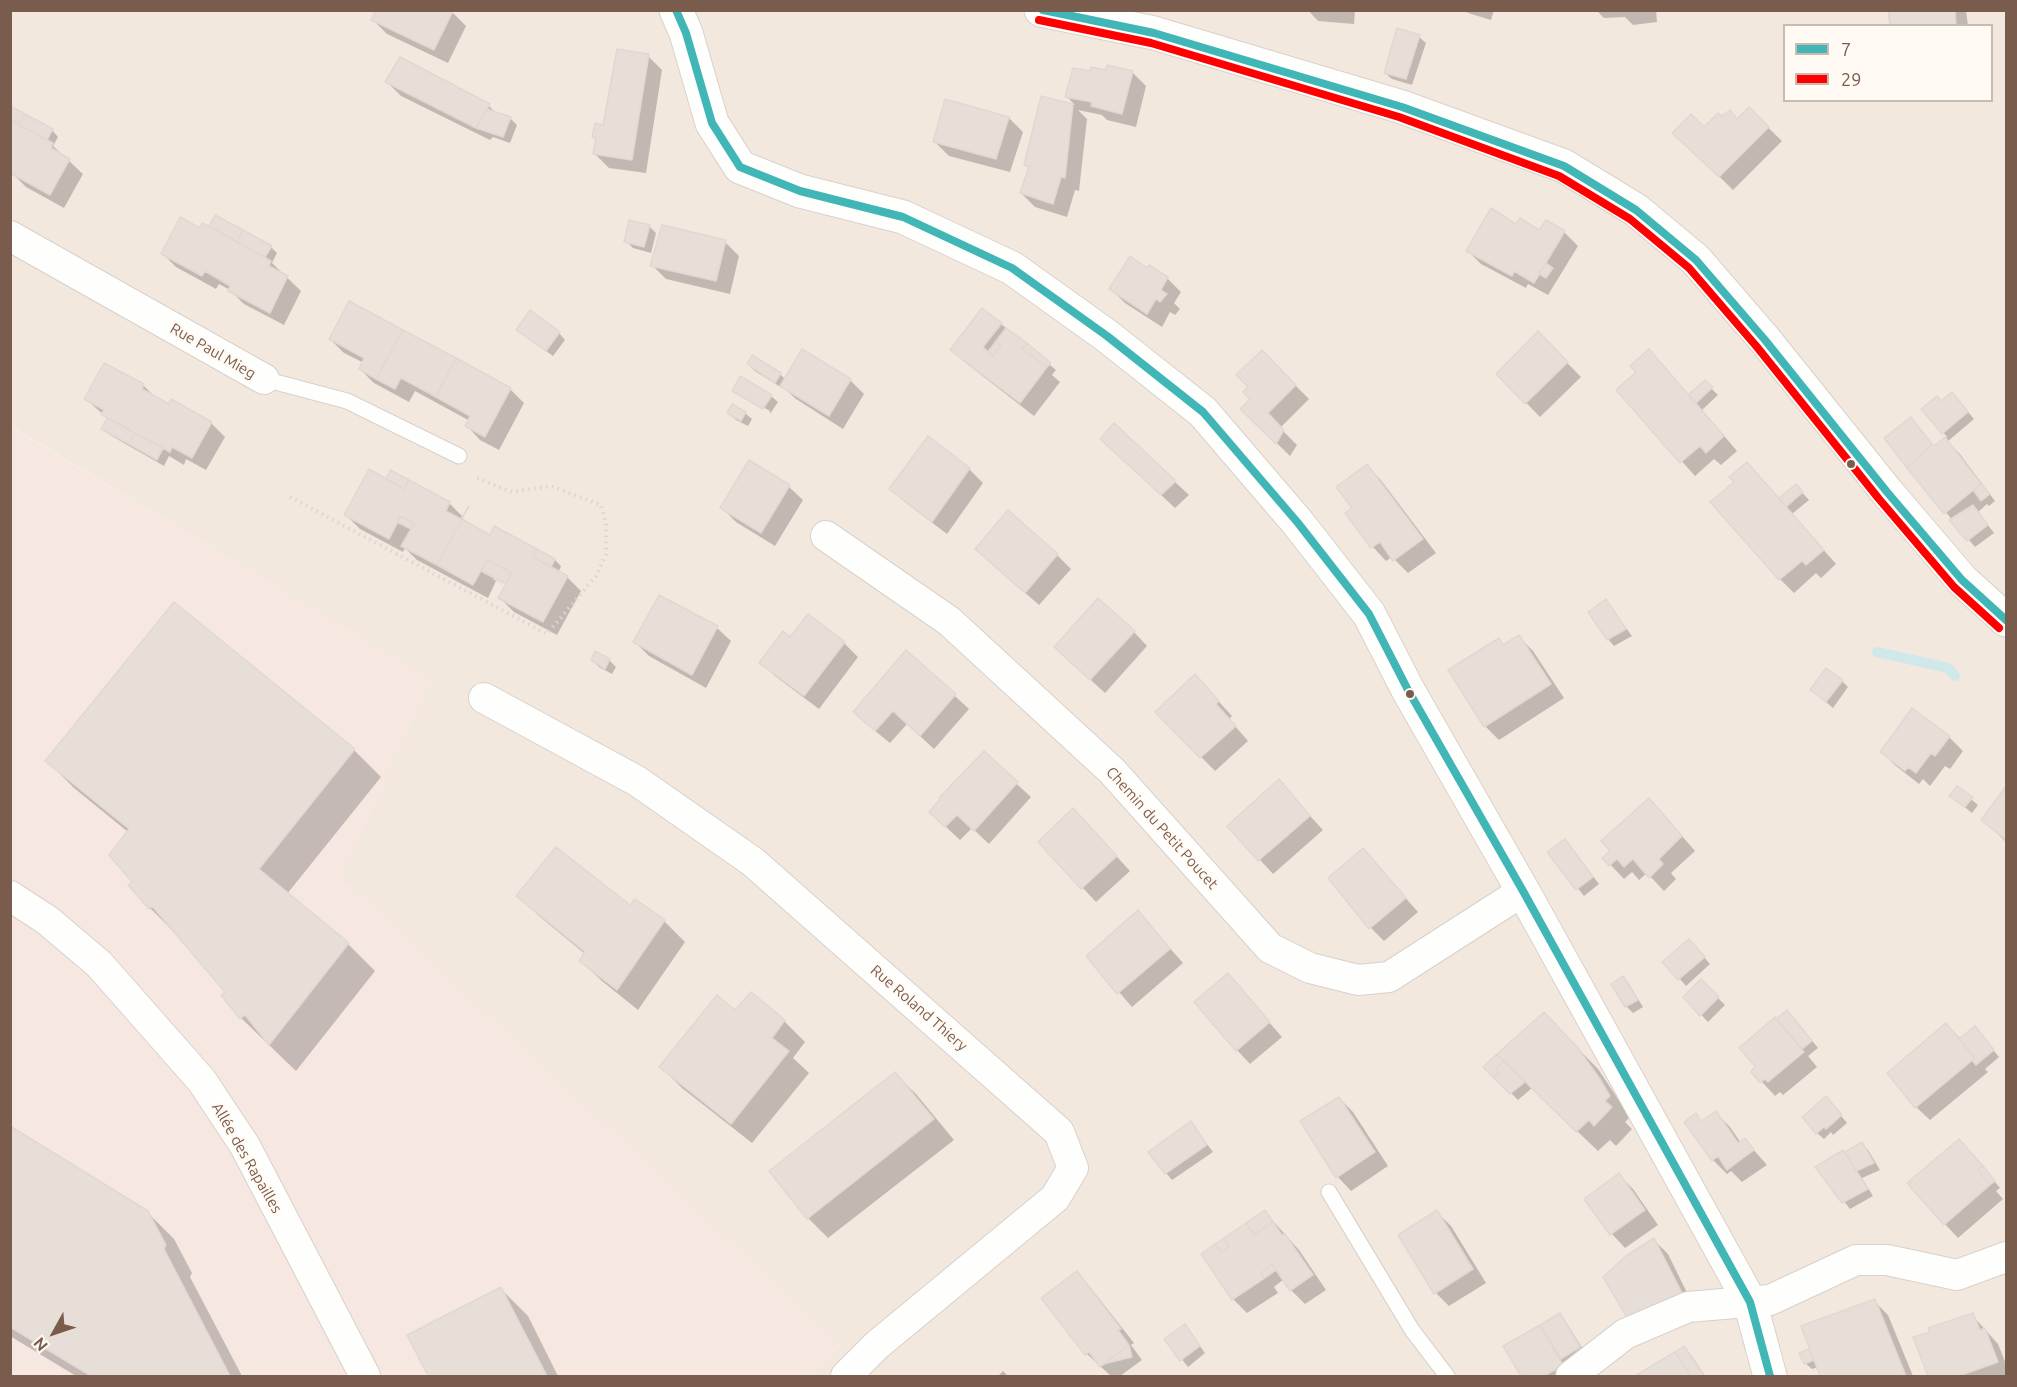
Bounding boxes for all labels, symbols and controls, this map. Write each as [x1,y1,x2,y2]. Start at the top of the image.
legend [1783,24,1993,102]
text: 7 [1841,39,1851,59]
text: 29 [1841,69,1861,89]
street label: Rue Paul Mieg [167,319,259,383]
unlabelled marker [1845,458,1857,470]
unlabelled marker [1404,688,1416,700]
street label: Chemin du Petit Poucet [1102,763,1222,893]
street label: Rue Roland Thiery [867,961,971,1055]
street label: Allée des Rapailles [208,1100,286,1216]
north arrow [24,1303,84,1363]
text: N [29,1334,51,1355]

